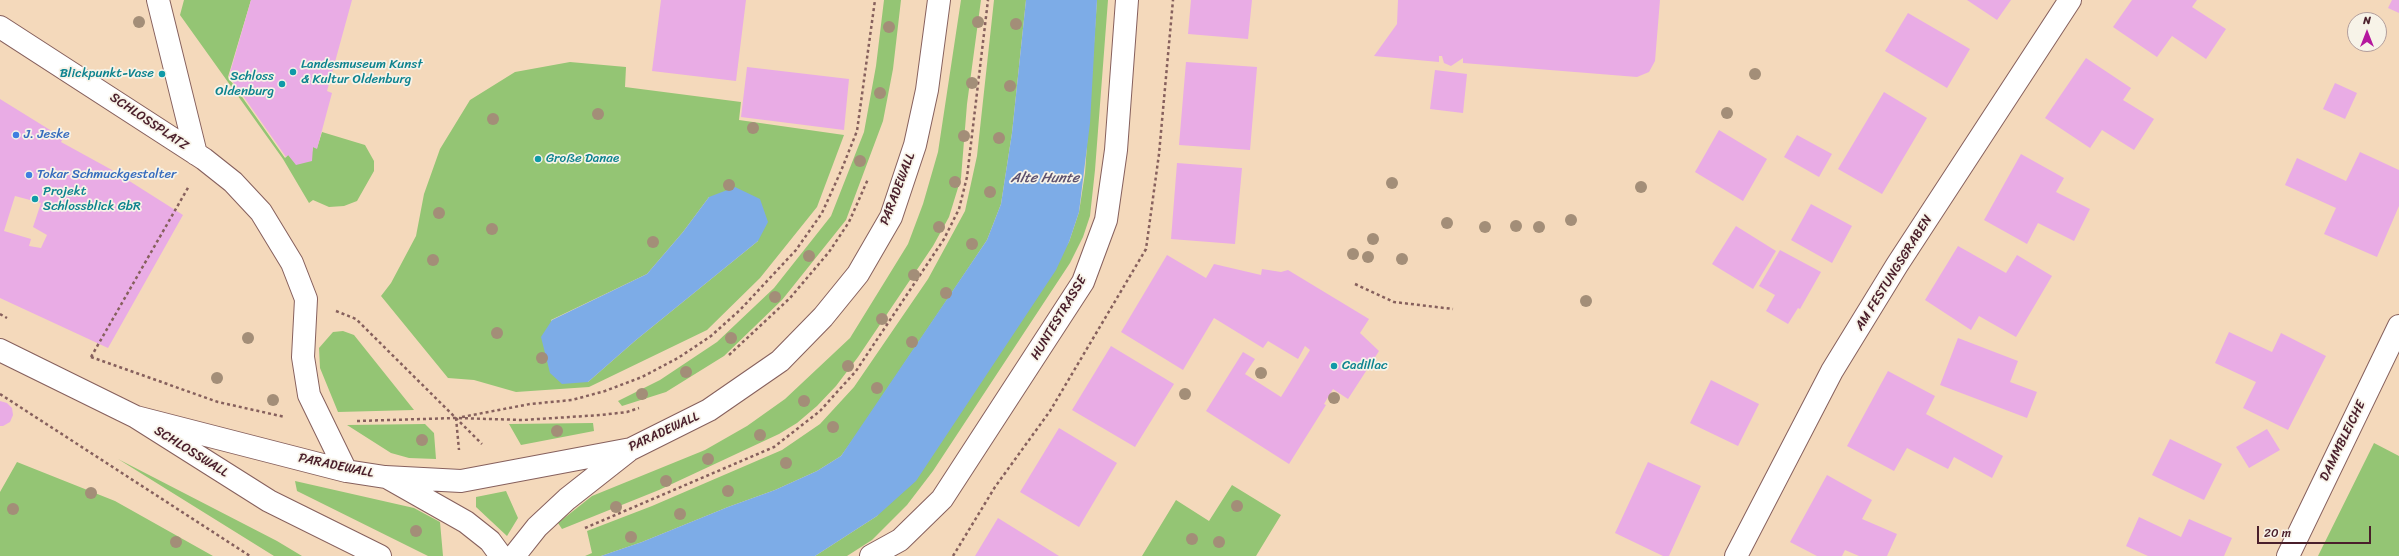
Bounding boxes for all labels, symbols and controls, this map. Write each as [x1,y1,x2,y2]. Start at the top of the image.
text: N [2363,11,2371,30]
north arrow [2347,12,2387,52]
place label: Landesmuseum Kunst & Kultur Oldenburg [301,57,422,88]
place label: Blickpunkt-Vase [60,66,154,82]
marker: Landesmuseum Kunst & Kultur Oldenburg [288,67,298,77]
marker: Blickpunkt-Vase [157,69,167,79]
place label: Schloss Oldenburg [215,69,274,100]
marker: Schloss Oldenburg [277,79,287,89]
street label: SCHLOSSPLATZ [107,90,191,154]
place label: J. Jeske [24,127,70,143]
marker: J. Jeske [11,130,21,140]
place label: Große Danae [546,151,619,167]
street label: PARADEWALL [877,151,919,227]
marker: Große Danae [533,154,543,164]
place label: Tokar Schmuckgestalter [37,167,176,183]
marker: Tokar Schmuckgestalter [24,170,34,180]
water label: Alte Hunte [1011,170,1079,186]
place label: Projekt Schlossblick GbR [43,184,141,215]
marker: Projekt Schlossblick GbR [30,194,40,204]
street label: AM FESTUNGSGRABEN [1852,212,1936,334]
street label: HUNTESTRASSE [1028,273,1090,363]
place label: Cadillac [1342,358,1387,374]
marker: Cadillac [1329,361,1339,371]
street label: DAMMBLEICHE [2317,398,2369,484]
street label: PARADEWALL [626,409,702,455]
street label: SCHLOSSWALL [151,423,231,481]
street label: PARADEWALL [297,450,375,482]
scale bar [2259,518,2373,544]
text: 20 m [2264,522,2291,544]

